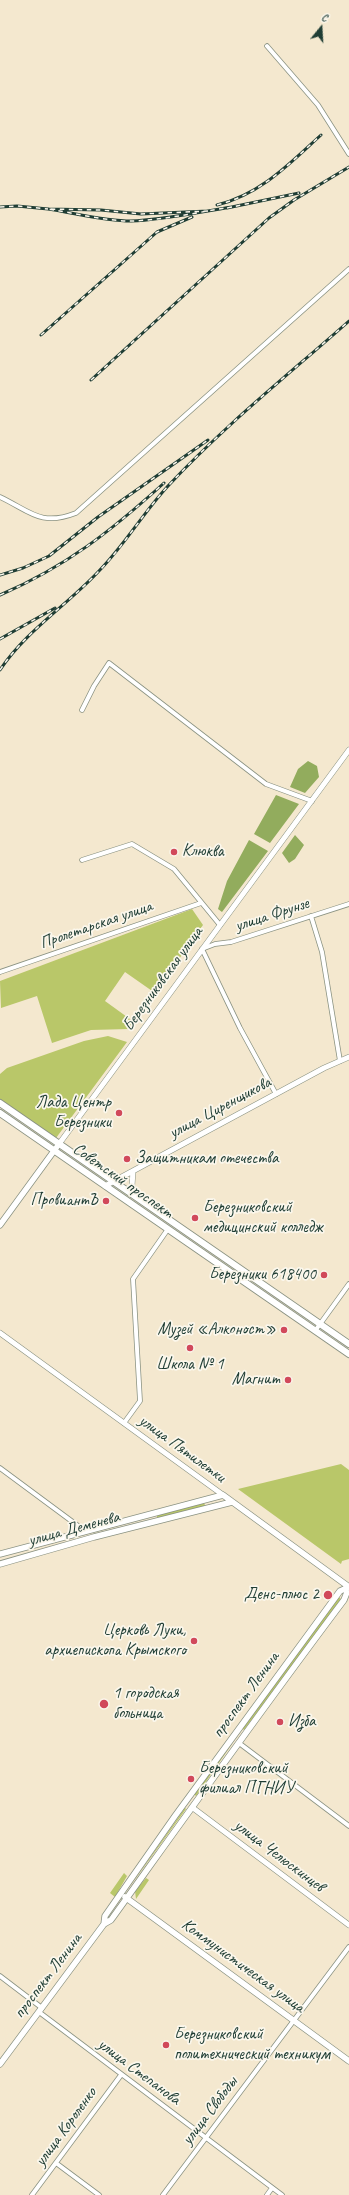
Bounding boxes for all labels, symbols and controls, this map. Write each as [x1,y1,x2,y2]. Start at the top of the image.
north arrow [301,8,341,48]
text: С [320,9,329,24]
place label: Клюква [182,842,224,862]
marker: Клюква [169,847,179,857]
street label: улица Фрунзе [232,893,312,937]
street label: Пролетарская улица [37,896,155,954]
street label: Березниковская улица [118,923,208,1035]
street label: улица Циренщикова [166,1073,274,1143]
place label: Лада Центр Березники [36,1093,111,1133]
marker: Лада Центр Березники [114,1108,124,1118]
street label: Советский проспект [69,1139,177,1223]
place label: Защитникам отечества [135,1149,278,1169]
marker: Защитникам отечества [122,1154,132,1164]
place label: ПровиантЪ [31,1191,98,1211]
marker: ПровиантЪ [101,1196,111,1206]
place label: Березниковский медицинский колледж [203,1198,323,1238]
marker: Березниковский медицинский колледж [190,1213,200,1223]
place label: Березники 618400 [209,1265,316,1285]
marker: Березники 618400 [319,1270,329,1280]
place label: Музей «Алконост» [158,1320,276,1340]
marker: Музей «Алконост» [279,1325,289,1335]
marker: Школа № 1 [185,1343,195,1353]
place label: Школа № 1 [156,1355,224,1375]
place label: Магнит [232,1370,280,1390]
marker: Магнит [283,1375,293,1385]
street label: улица Пятилетки [135,1411,229,1487]
street label: улица Деменева [26,1507,122,1551]
place label: Денс-плюс 2 [244,1585,319,1605]
marker: Денс-плюс 2 [322,1589,334,1601]
place label: Церковь Луки, архиепископа Крымского [44,1621,186,1661]
marker: Церковь Луки, архиепископа Крымского [189,1636,199,1646]
street label: проспект Ленина [208,1648,284,1742]
place label: 1 городская больница [113,1684,179,1724]
marker: 1 городская больница [98,1698,110,1710]
place label: Изба [288,1712,315,1732]
marker: Изба [275,1717,285,1727]
place label: Березниковский филиал ПГНИУ [199,1759,294,1799]
marker: Березниковский филиал ПГНИУ [186,1774,196,1784]
street label: улица Челюскинцев [230,1815,328,1897]
street label: Коммунистическая улица [177,1915,309,2017]
street label: проспект Ленина [9,1929,87,2023]
place label: Березниковский политехнический техникум [174,2025,330,2065]
street label: улица Степанова [93,2034,185,2110]
marker: Березниковский политехнический техникум [161,2040,171,2050]
street label: улица Свободы [178,2073,242,2149]
street label: улица Короленко [31,2084,101,2170]

